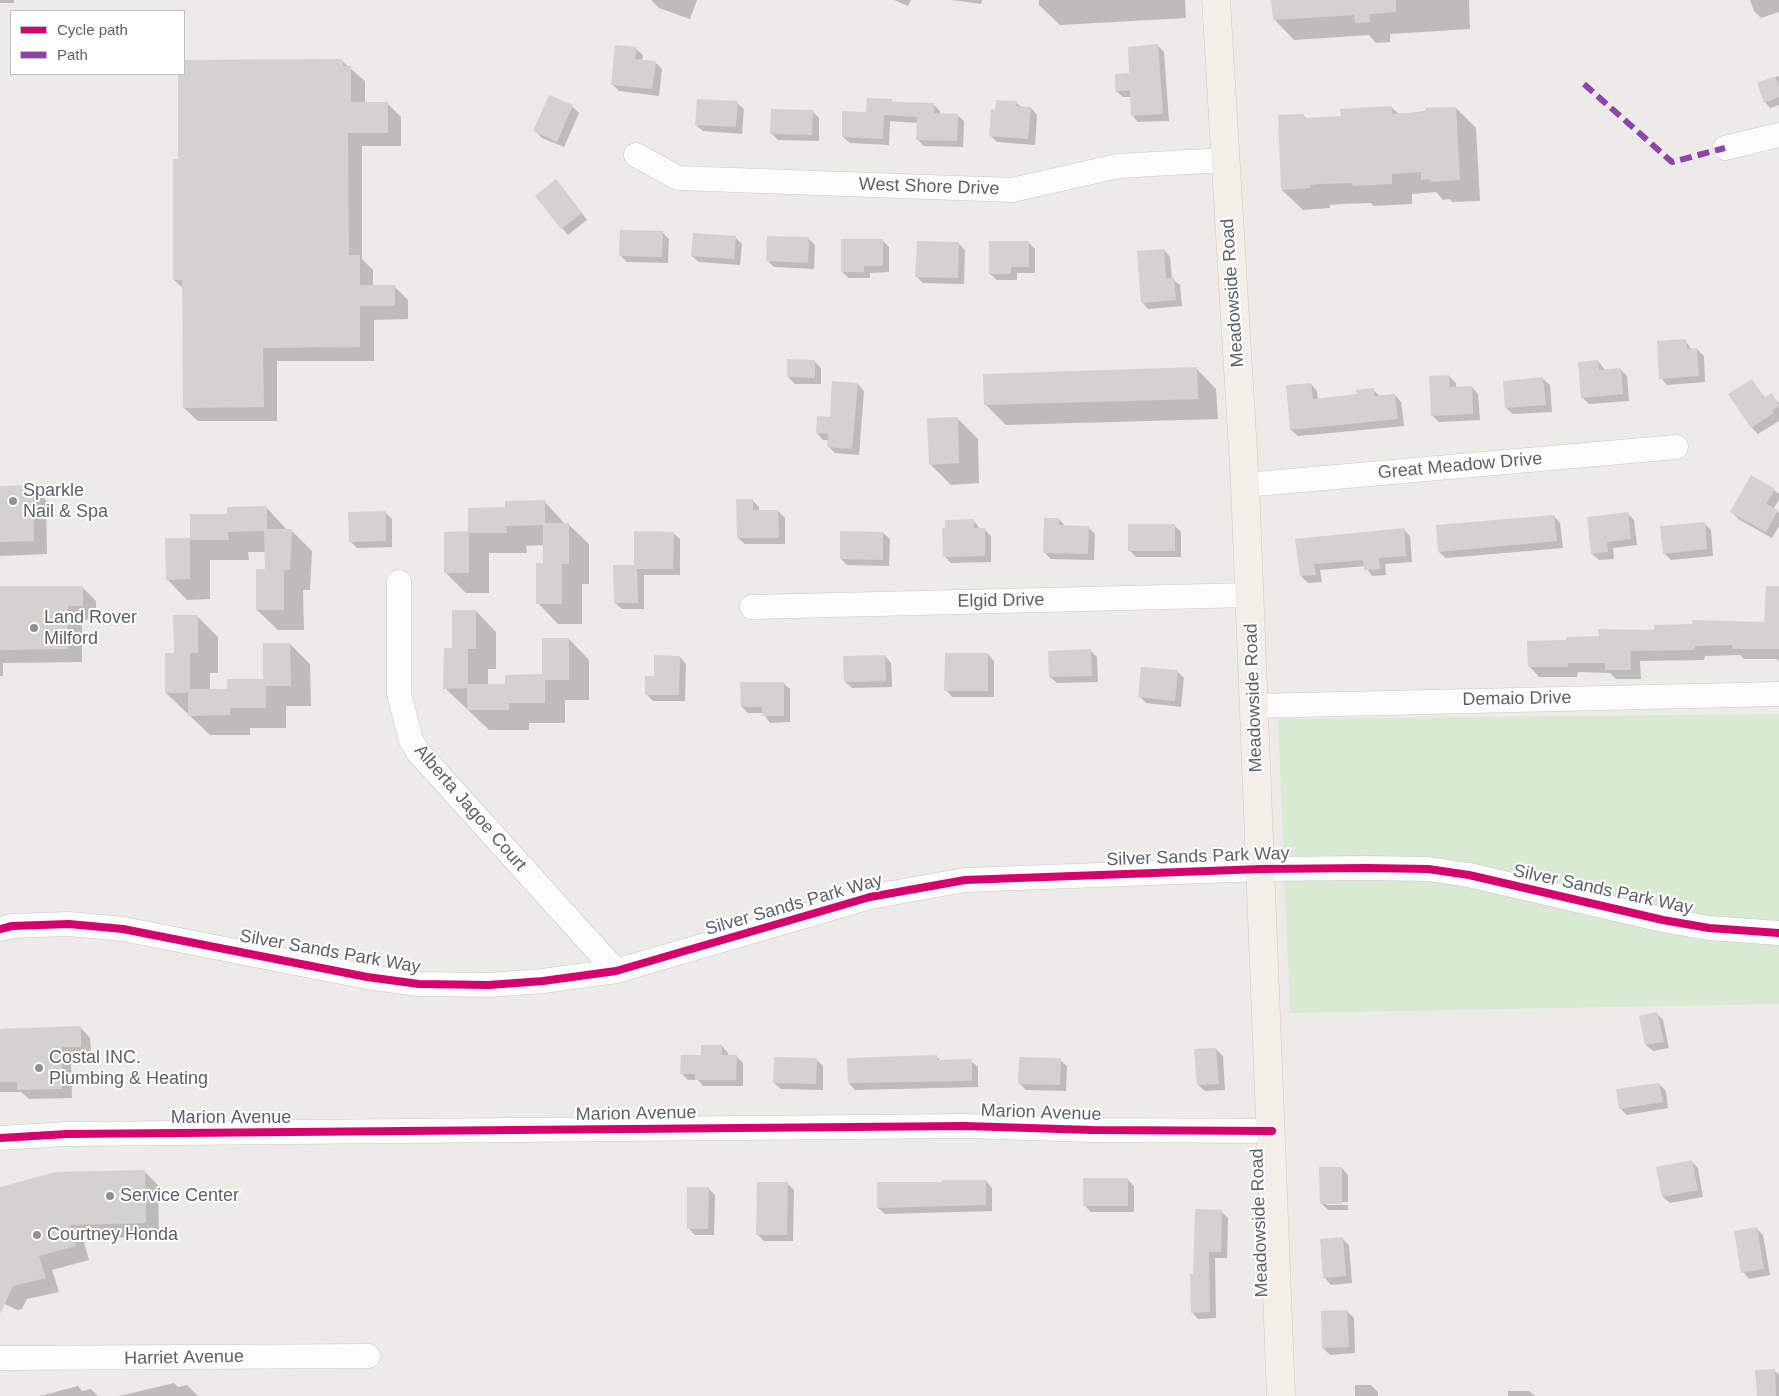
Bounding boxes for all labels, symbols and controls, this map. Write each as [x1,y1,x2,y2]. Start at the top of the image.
legend [10,10,185,75]
text: Cycle path [57,21,128,38]
text: Path [57,46,88,63]
street label: West Shore Drive [858,174,1000,200]
street label: Meadowside Road [1217,218,1249,368]
street label: Great Meadow Drive [1377,448,1543,484]
place label: Sparkle Nail & Spa [23,480,108,522]
marker: Sparkle Nail & Spa [7,495,19,507]
street label: Elgid Drive [957,589,1045,613]
place label: Land Rover Milford [44,607,137,650]
marker: Land Rover Milford [28,622,40,634]
street label: Meadowside Road [1241,623,1267,773]
street label: Demaio Drive [1462,687,1572,711]
street label: Alberta Jagoe Court [409,741,531,875]
street label: Silver Sands Park Way [1106,843,1290,871]
street label: Silver Sands Park Way [1511,860,1695,920]
street label: Silver Sands Park Way [703,869,885,941]
street label: Silver Sands Park Way [238,925,422,979]
place label: Costal INC. Plumbing & Heating [49,1047,208,1090]
marker: Costal INC. Plumbing & Heating [33,1062,45,1074]
street label: Marion Avenue [980,1100,1102,1126]
street label: Marion Avenue [575,1102,697,1126]
street label: Marion Avenue [171,1107,291,1129]
street label: Meadowside Road [1247,1148,1273,1298]
place label: Service Center [120,1185,239,1207]
marker: Service Center [104,1190,116,1202]
place label: Courtney Honda [47,1224,178,1246]
marker: Courtney Honda [31,1229,43,1241]
street label: Harriet Avenue [124,1346,244,1370]

